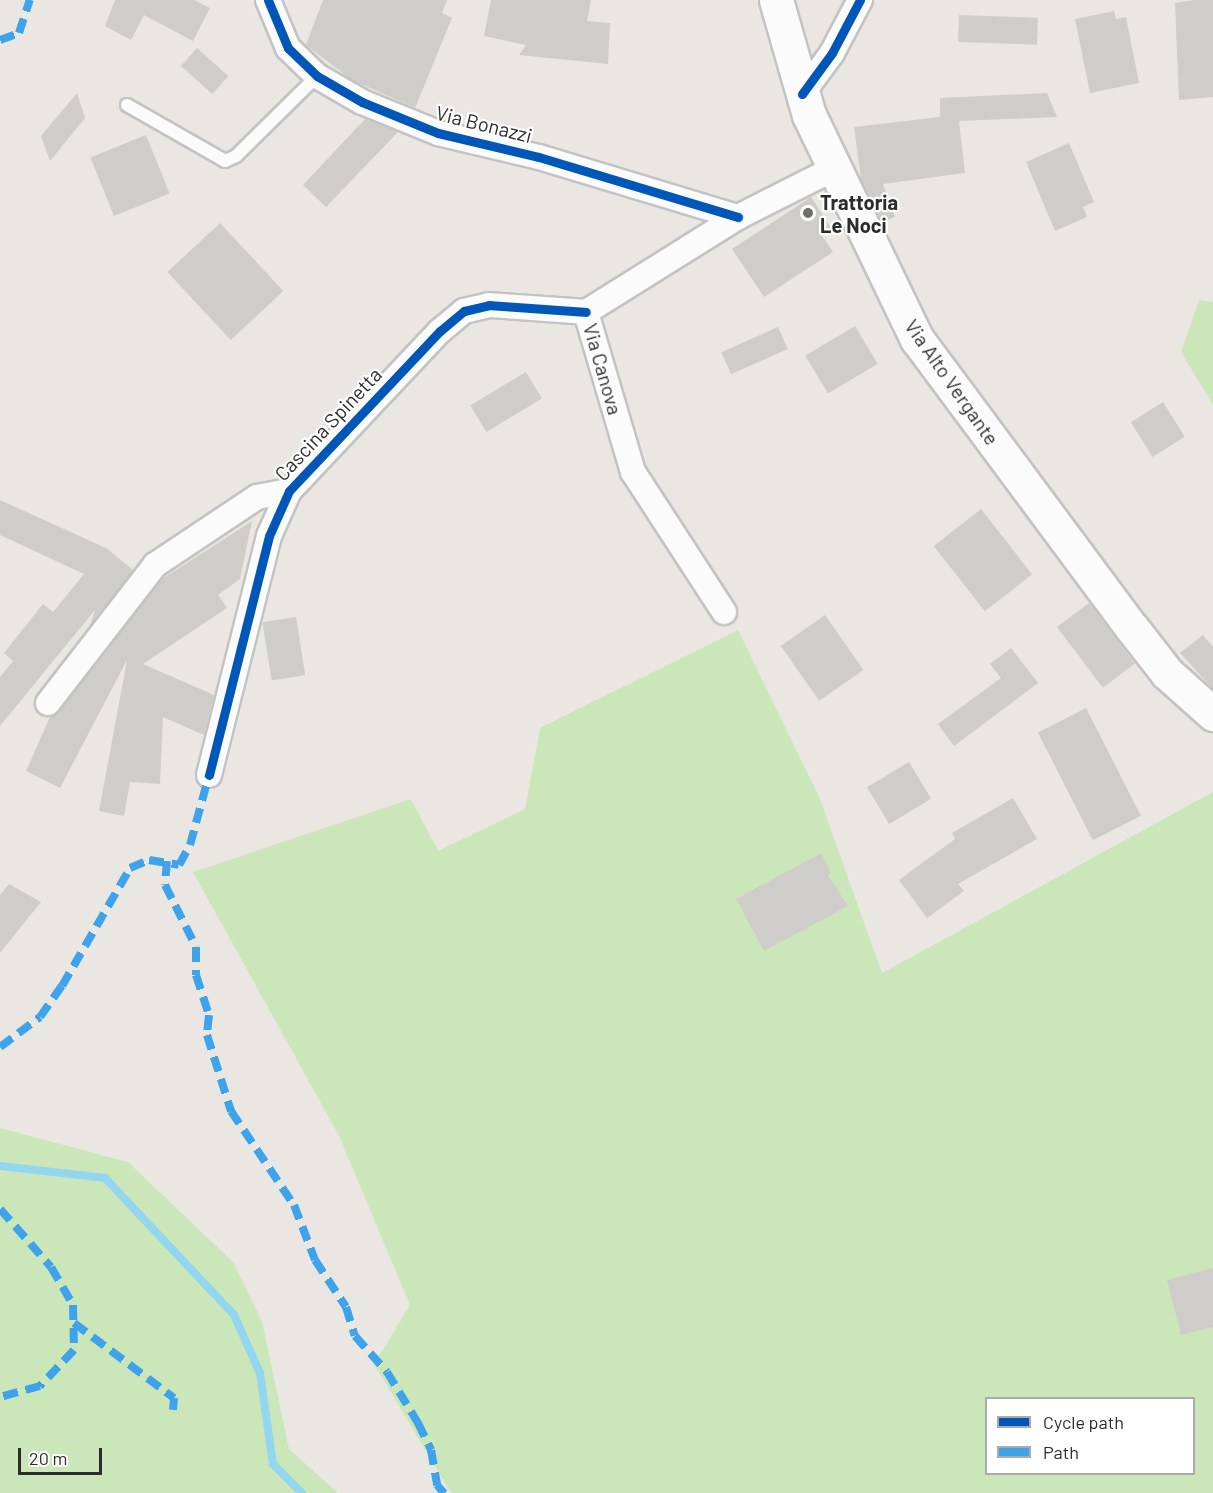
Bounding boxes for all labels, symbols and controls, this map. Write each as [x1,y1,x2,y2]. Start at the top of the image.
street label: Via Bonazzi [433,100,535,148]
place label: Trattoria Le Noci [820,190,898,237]
marker: Trattoria Le Noci [801,206,815,220]
street label: Via Alto Vergante [900,315,1004,449]
street label: Via Canova [579,321,627,417]
street label: Cascina Spinetta [269,362,387,486]
legend [985,1397,1195,1475]
text: Cycle path [1043,1411,1124,1433]
scale bar [21,1436,105,1474]
text: Path [1043,1441,1079,1463]
text: 20 m [29,1447,67,1469]

